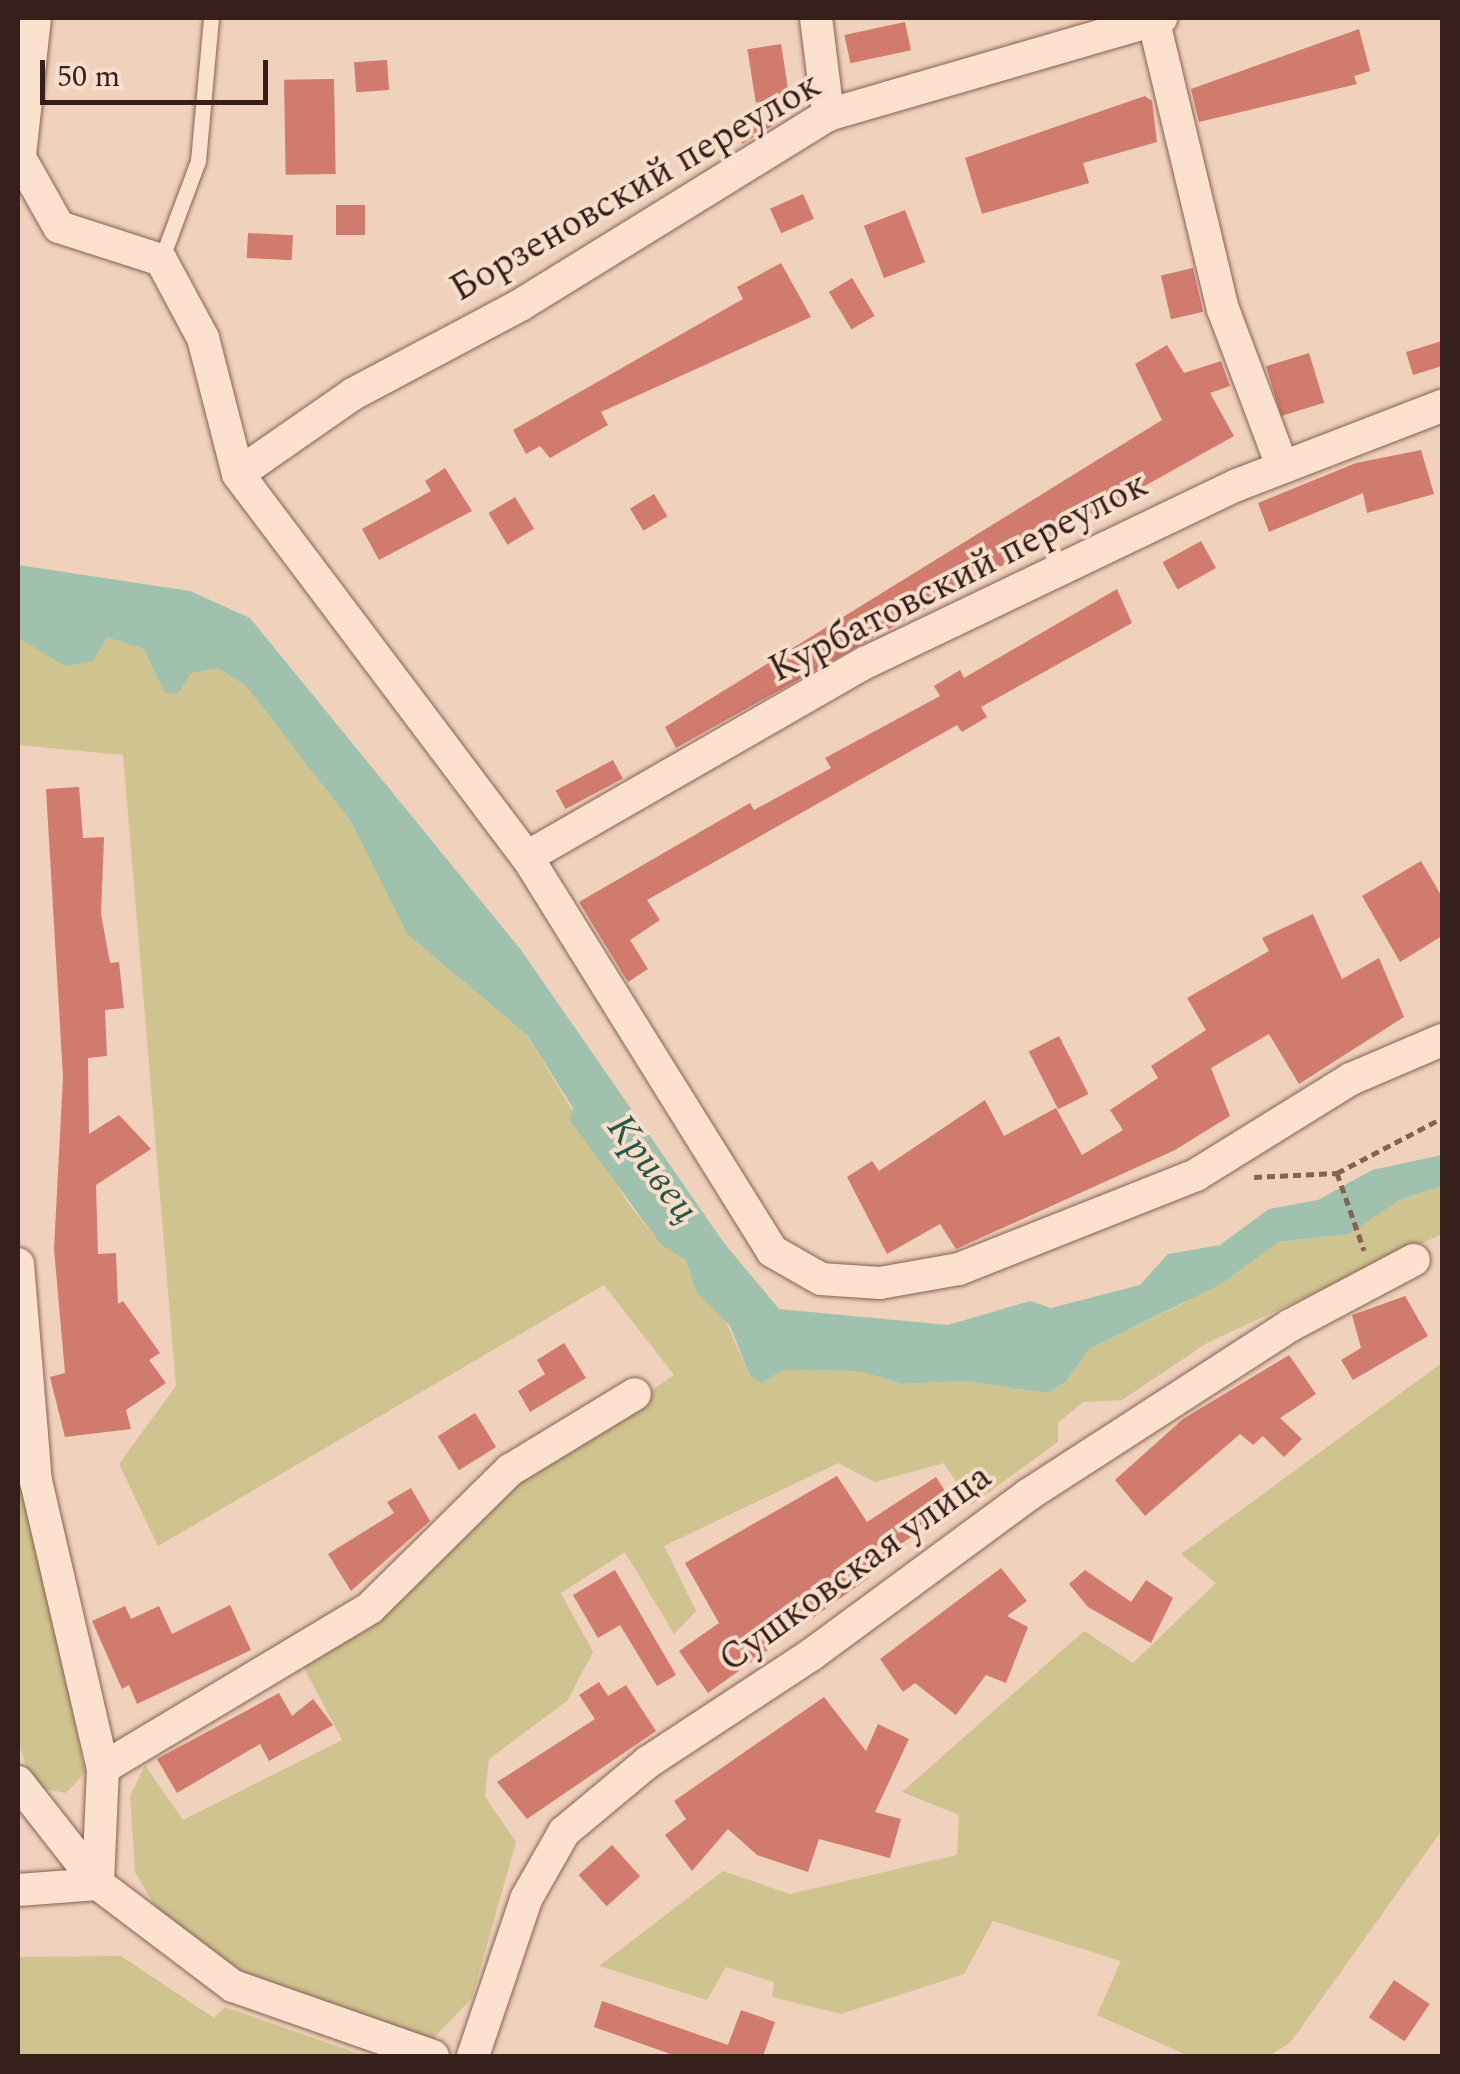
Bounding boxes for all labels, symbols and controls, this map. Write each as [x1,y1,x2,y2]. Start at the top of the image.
scale bar [45,40,272,102]
text: 50 m [57,54,120,100]
street label: Борзеновский переулок [443,63,829,313]
street label: Курбатовский переулок [762,463,1156,693]
water label: Кривец [596,1106,708,1232]
street label: Сушковская улица [711,1455,1001,1683]

